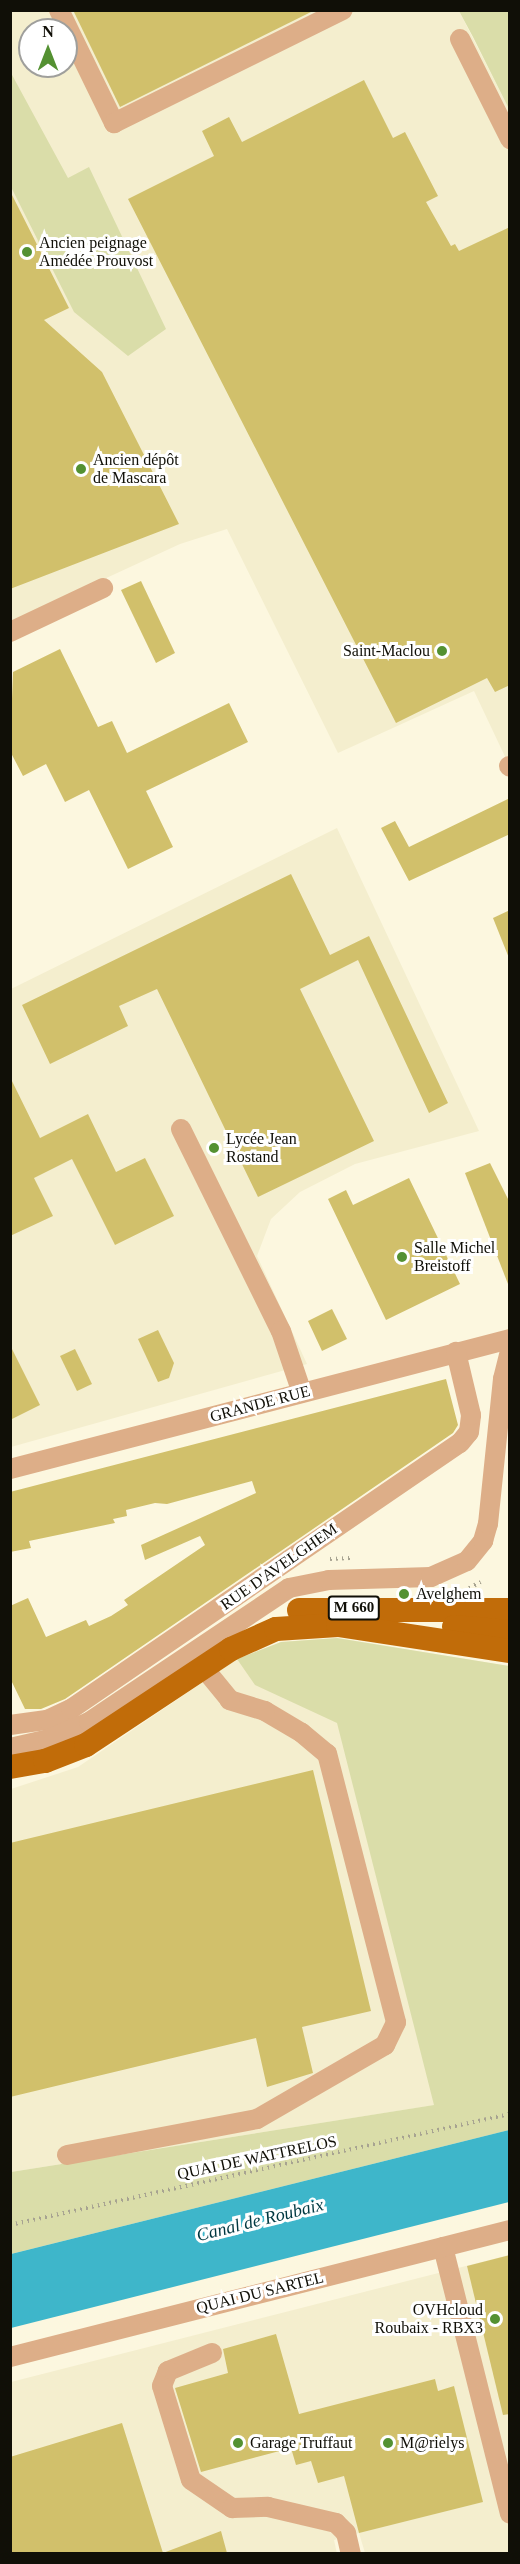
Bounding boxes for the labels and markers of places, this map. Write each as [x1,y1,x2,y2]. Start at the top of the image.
place label: Ancien peignage Amédée Prouvost [39,233,153,271]
marker: Ancien peignage Amédée Prouvost [20,245,34,259]
place label: Ancien dépôt de Mascara [93,450,179,488]
marker: Ancien dépôt de Mascara [74,462,88,476]
place label: Saint-Maclou [343,641,430,661]
marker: Saint-Maclou [435,644,449,658]
place label: Lycée Jean Rostand [226,1129,297,1167]
marker: Lycée Jean Rostand [207,1141,221,1155]
place label: Salle Michel Breistoff [414,1238,495,1276]
marker: Salle Michel Breistoff [395,1250,409,1264]
place label: Avelghem [416,1584,481,1604]
marker: Avelghem [397,1587,411,1601]
place label: OVHcloud Roubaix - RBX3 [375,2300,483,2338]
marker: OVHcloud Roubaix - RBX3 [488,2312,502,2326]
place label: Garage Truffaut [250,2433,353,2453]
place label: M@rielys [400,2433,465,2453]
marker: Garage Truffaut [231,2436,245,2450]
marker: M@rielys [381,2436,395,2450]

